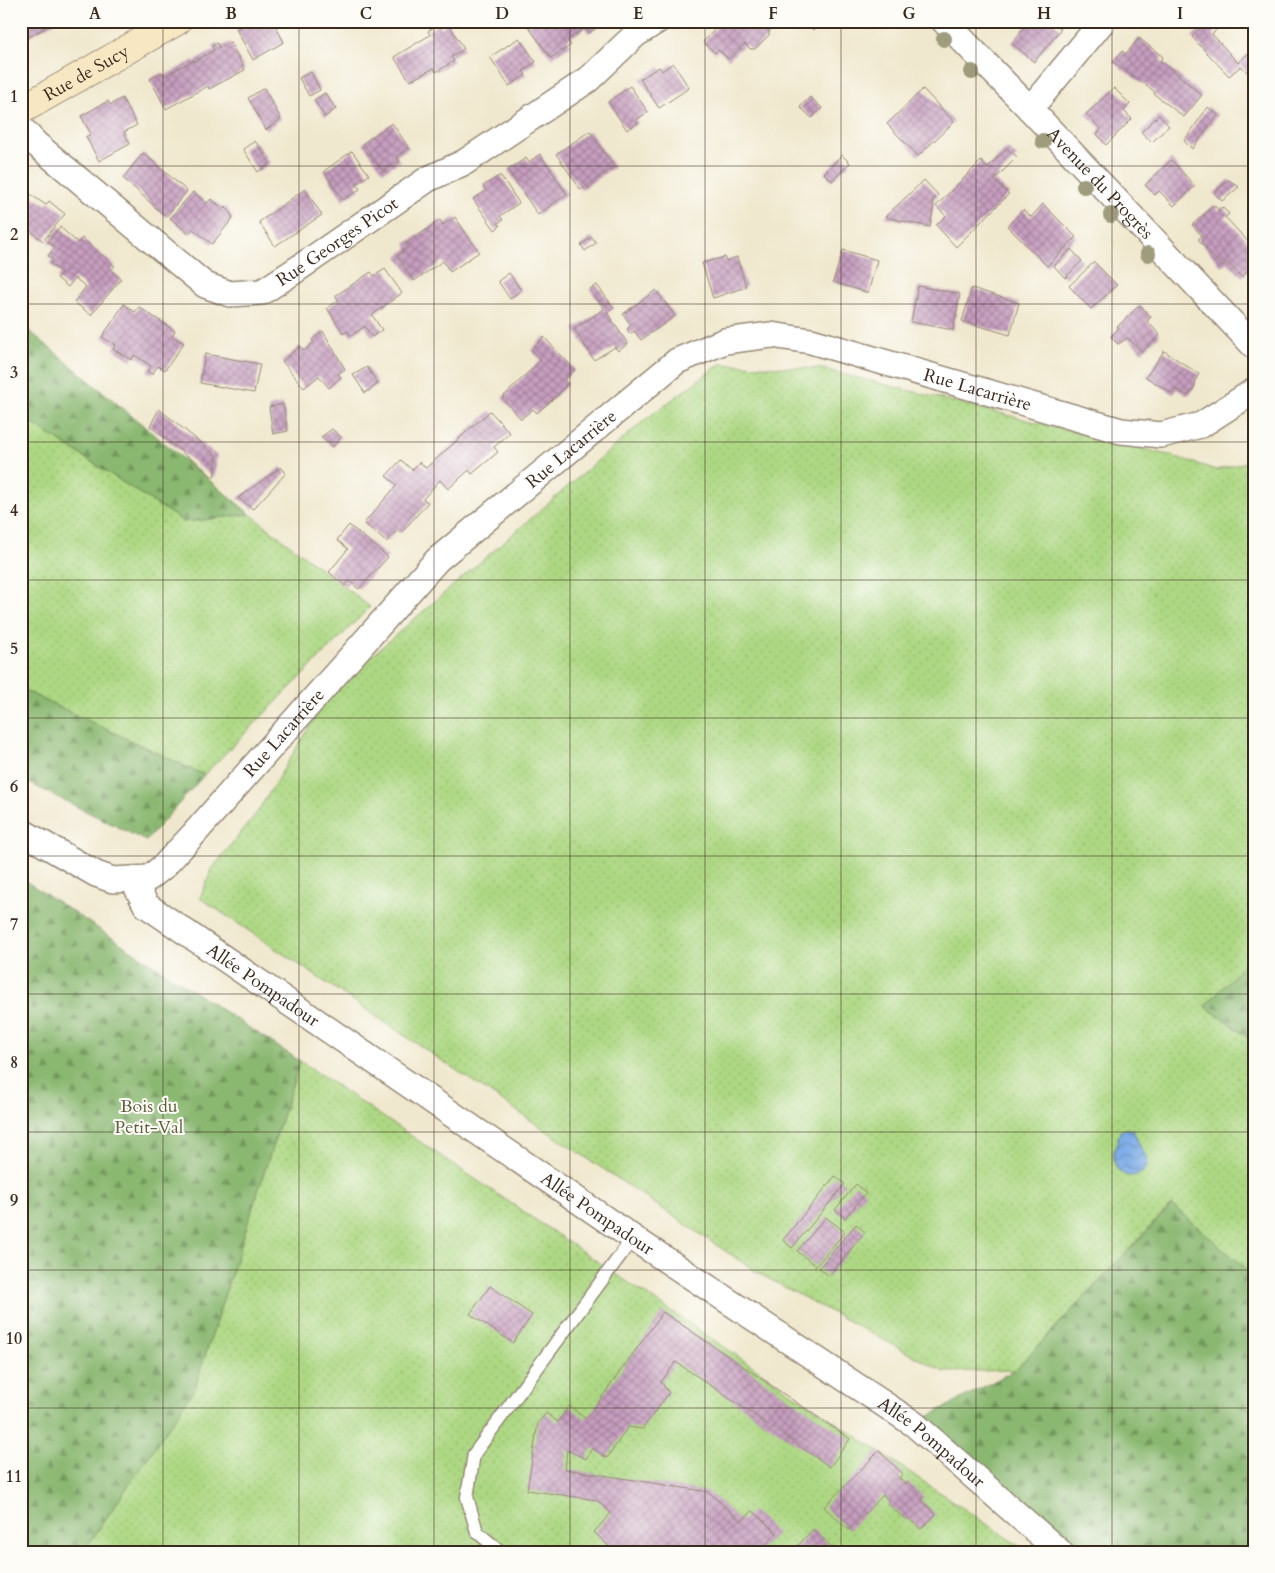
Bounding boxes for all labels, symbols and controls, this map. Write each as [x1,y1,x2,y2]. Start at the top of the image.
text: A [89,3,101,25]
text: B [225,3,237,25]
text: C [360,3,372,25]
text: D [495,3,509,25]
text: E [633,3,643,25]
text: F [768,3,778,25]
text: G [902,3,916,25]
text: H [1037,3,1051,25]
text: I [1177,3,1183,25]
street label: Rue de Sucy [39,39,134,108]
text: 1 [10,86,18,108]
street label: Avenue du Progrès [1041,122,1159,245]
street label: Rue Georges Picot [271,191,403,293]
text: 2 [10,224,18,246]
text: 3 [10,362,18,384]
street label: Rue Lacarrière [921,362,1034,417]
street label: Rue Lacarrière [521,404,622,494]
text: 4 [10,500,18,522]
text: 5 [10,638,18,660]
street label: Rue Lacarrière [238,683,330,783]
text: 6 [10,776,18,798]
text: 7 [10,914,18,936]
street label: Allée Pompadour [201,938,325,1033]
text: 8 [10,1052,18,1074]
park label: Bois du Petit-Val [115,1094,184,1140]
street label: Allée Pompadour [536,1166,659,1262]
text: 9 [10,1190,18,1212]
text: 10 [6,1328,22,1350]
street label: Allée Pompadour [873,1391,991,1494]
text: 11 [6,1466,22,1488]

